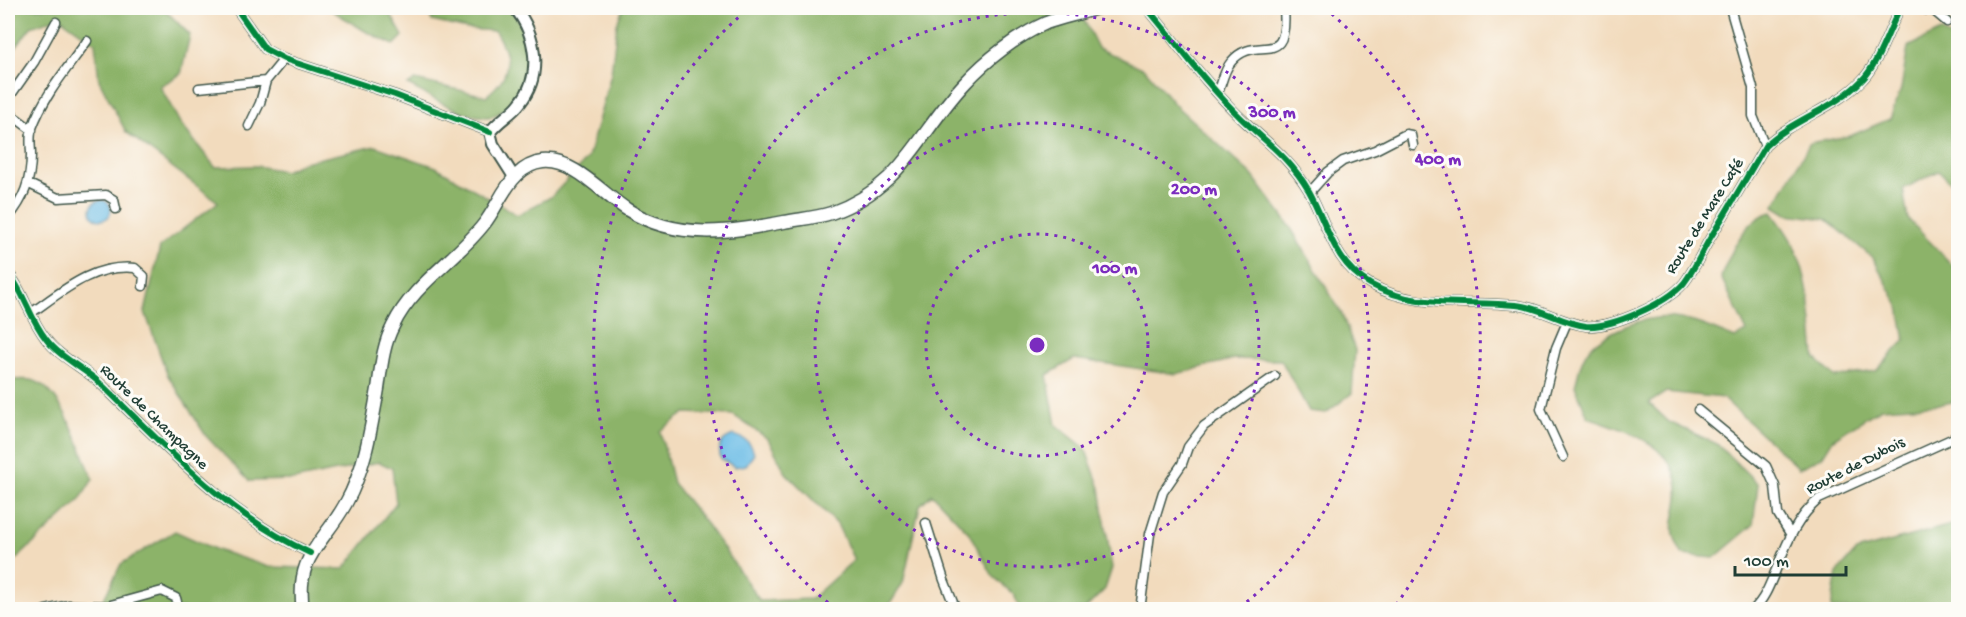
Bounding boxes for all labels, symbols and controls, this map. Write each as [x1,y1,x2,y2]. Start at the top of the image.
text: 300 m [1248,103,1296,124]
text: 400 m [1414,150,1461,171]
street label: Route de Mare Café [1663,155,1750,278]
text: 200 m [1171,180,1217,201]
text: 100 m [1092,259,1138,280]
centre of rings [1027,335,1047,355]
street label: Route de Champagne [95,361,212,475]
street label: Route de Dubois [1803,433,1910,500]
scale bar [1735,539,1846,577]
text: 100 m [1743,552,1789,573]

